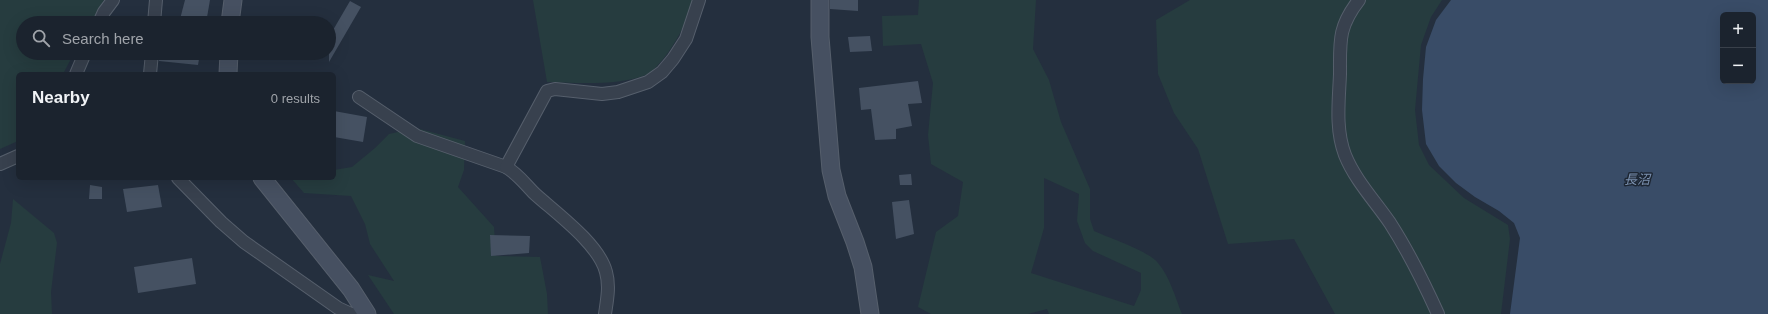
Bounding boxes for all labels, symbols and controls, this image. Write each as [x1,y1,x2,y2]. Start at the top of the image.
map controls [1720,12,1756,84]
button: + [1720,12,1756,48]
search box [16,16,336,60]
icon: search [30,27,52,49]
text: Search here [62,30,144,47]
button: − [1720,48,1756,84]
text: Nearby [32,88,90,107]
text: 0 results [271,91,320,106]
water label: 長沼 [1624,172,1652,187]

